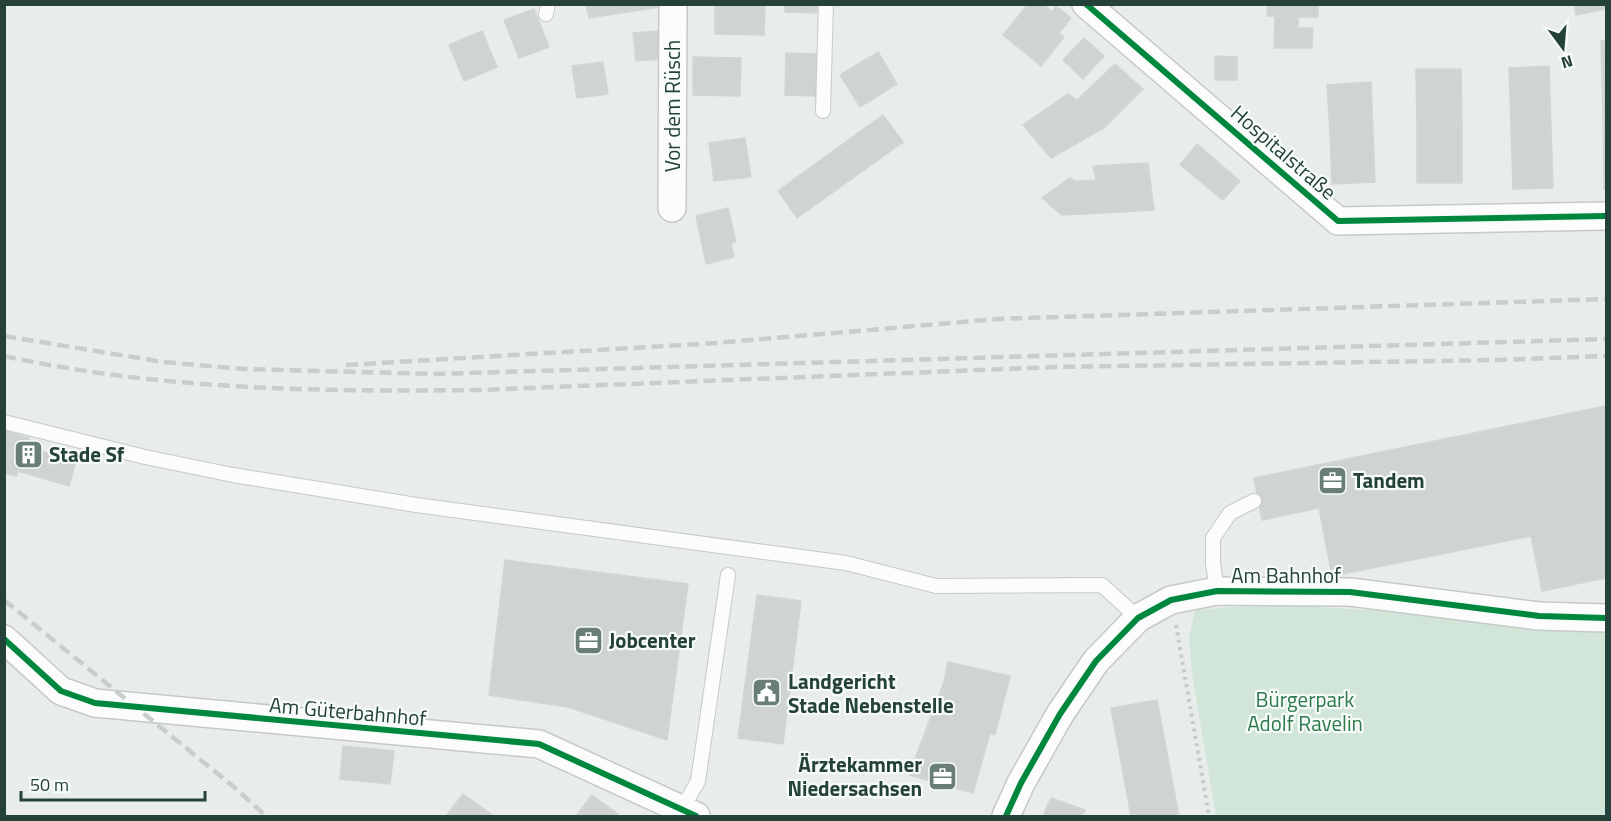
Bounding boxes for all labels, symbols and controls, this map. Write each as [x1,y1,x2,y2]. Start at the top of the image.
north arrow [1533,18,1593,78]
street label: Vor dem Rüsch [656,40,688,172]
text: N [1558,49,1576,75]
street label: Hospitalstraße [1224,97,1344,207]
building icon: Stade Sf [12,438,44,470]
place label: Stade Sf [49,438,125,470]
office icon: Tandem [1316,464,1348,496]
place label: Tandem [1353,464,1425,496]
street label: Am Bahnhof [1231,559,1341,591]
office icon: Jobcenter [572,624,604,656]
place label: Jobcenter [609,624,696,656]
place label: Landgericht Stade Nebenstelle [788,665,954,721]
public building icon: Landgericht Stade Nebenstelle [751,677,783,709]
park label: Bürgerpark Adolf Ravelin [1247,683,1363,739]
street label: Am Güterbahnhof [268,688,428,734]
place label: Ärztekammer Niedersachsen [787,748,922,804]
office icon: Ärztekammer Niedersachsen [927,760,959,792]
scale bar [21,764,206,802]
text: 50 m [30,771,69,798]

